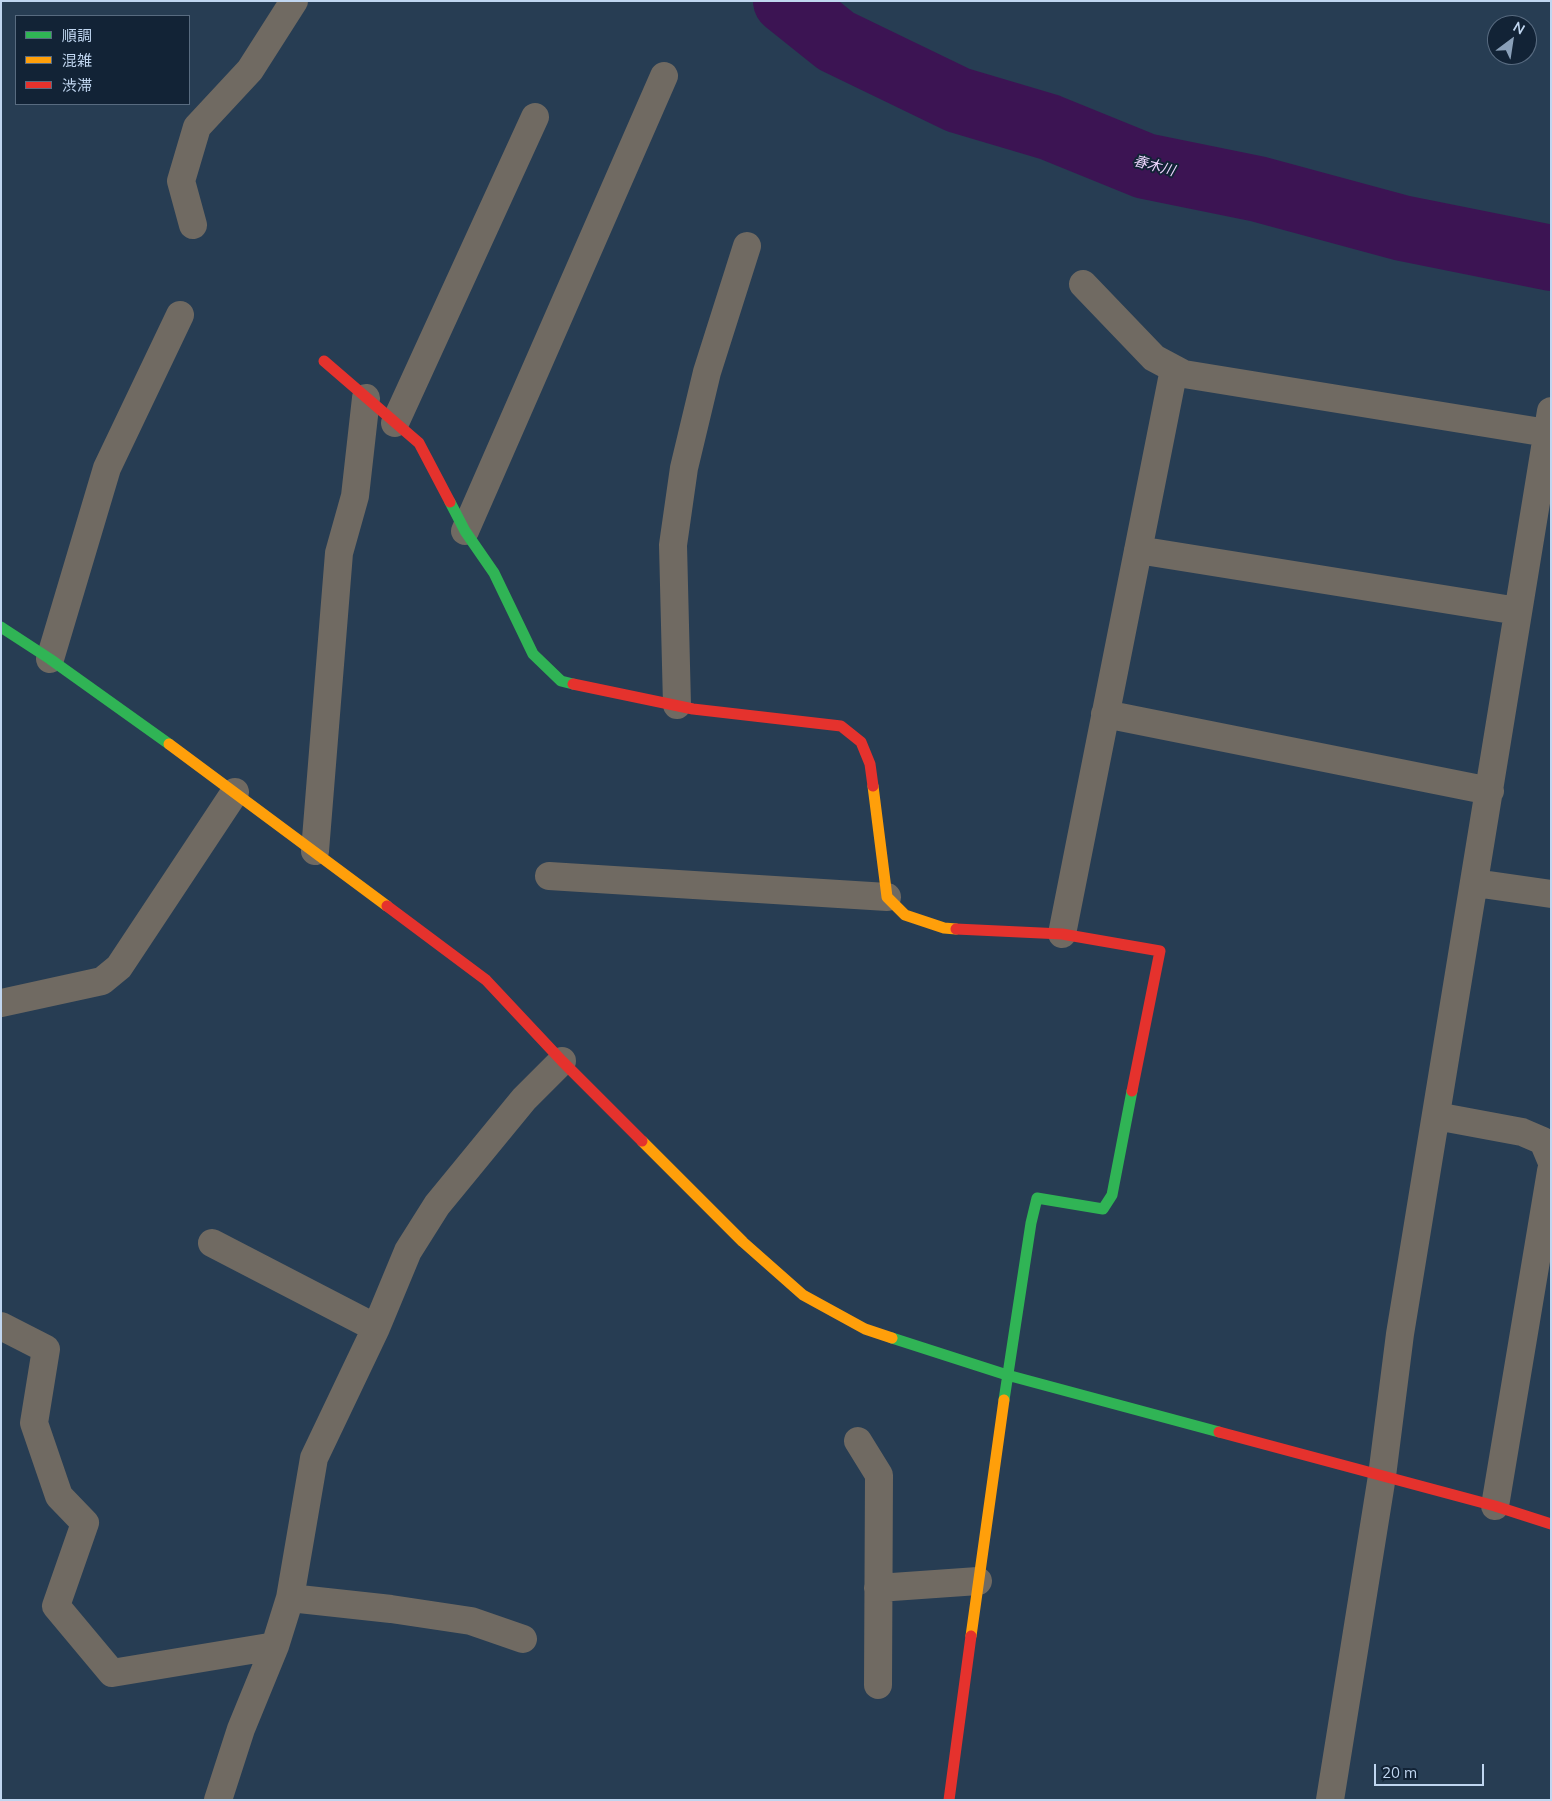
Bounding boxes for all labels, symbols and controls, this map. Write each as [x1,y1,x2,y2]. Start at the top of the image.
legend [15,15,190,105]
north arrow [1487,15,1537,65]
text: N [1510,18,1528,38]
text: 順調 [62,26,92,45]
text: 混雑 [62,51,92,70]
text: 渋滞 [62,76,92,95]
water label: 春木川 [1132,152,1176,180]
scale bar [1377,1754,1487,1786]
text: 20 m [1382,1763,1417,1782]

